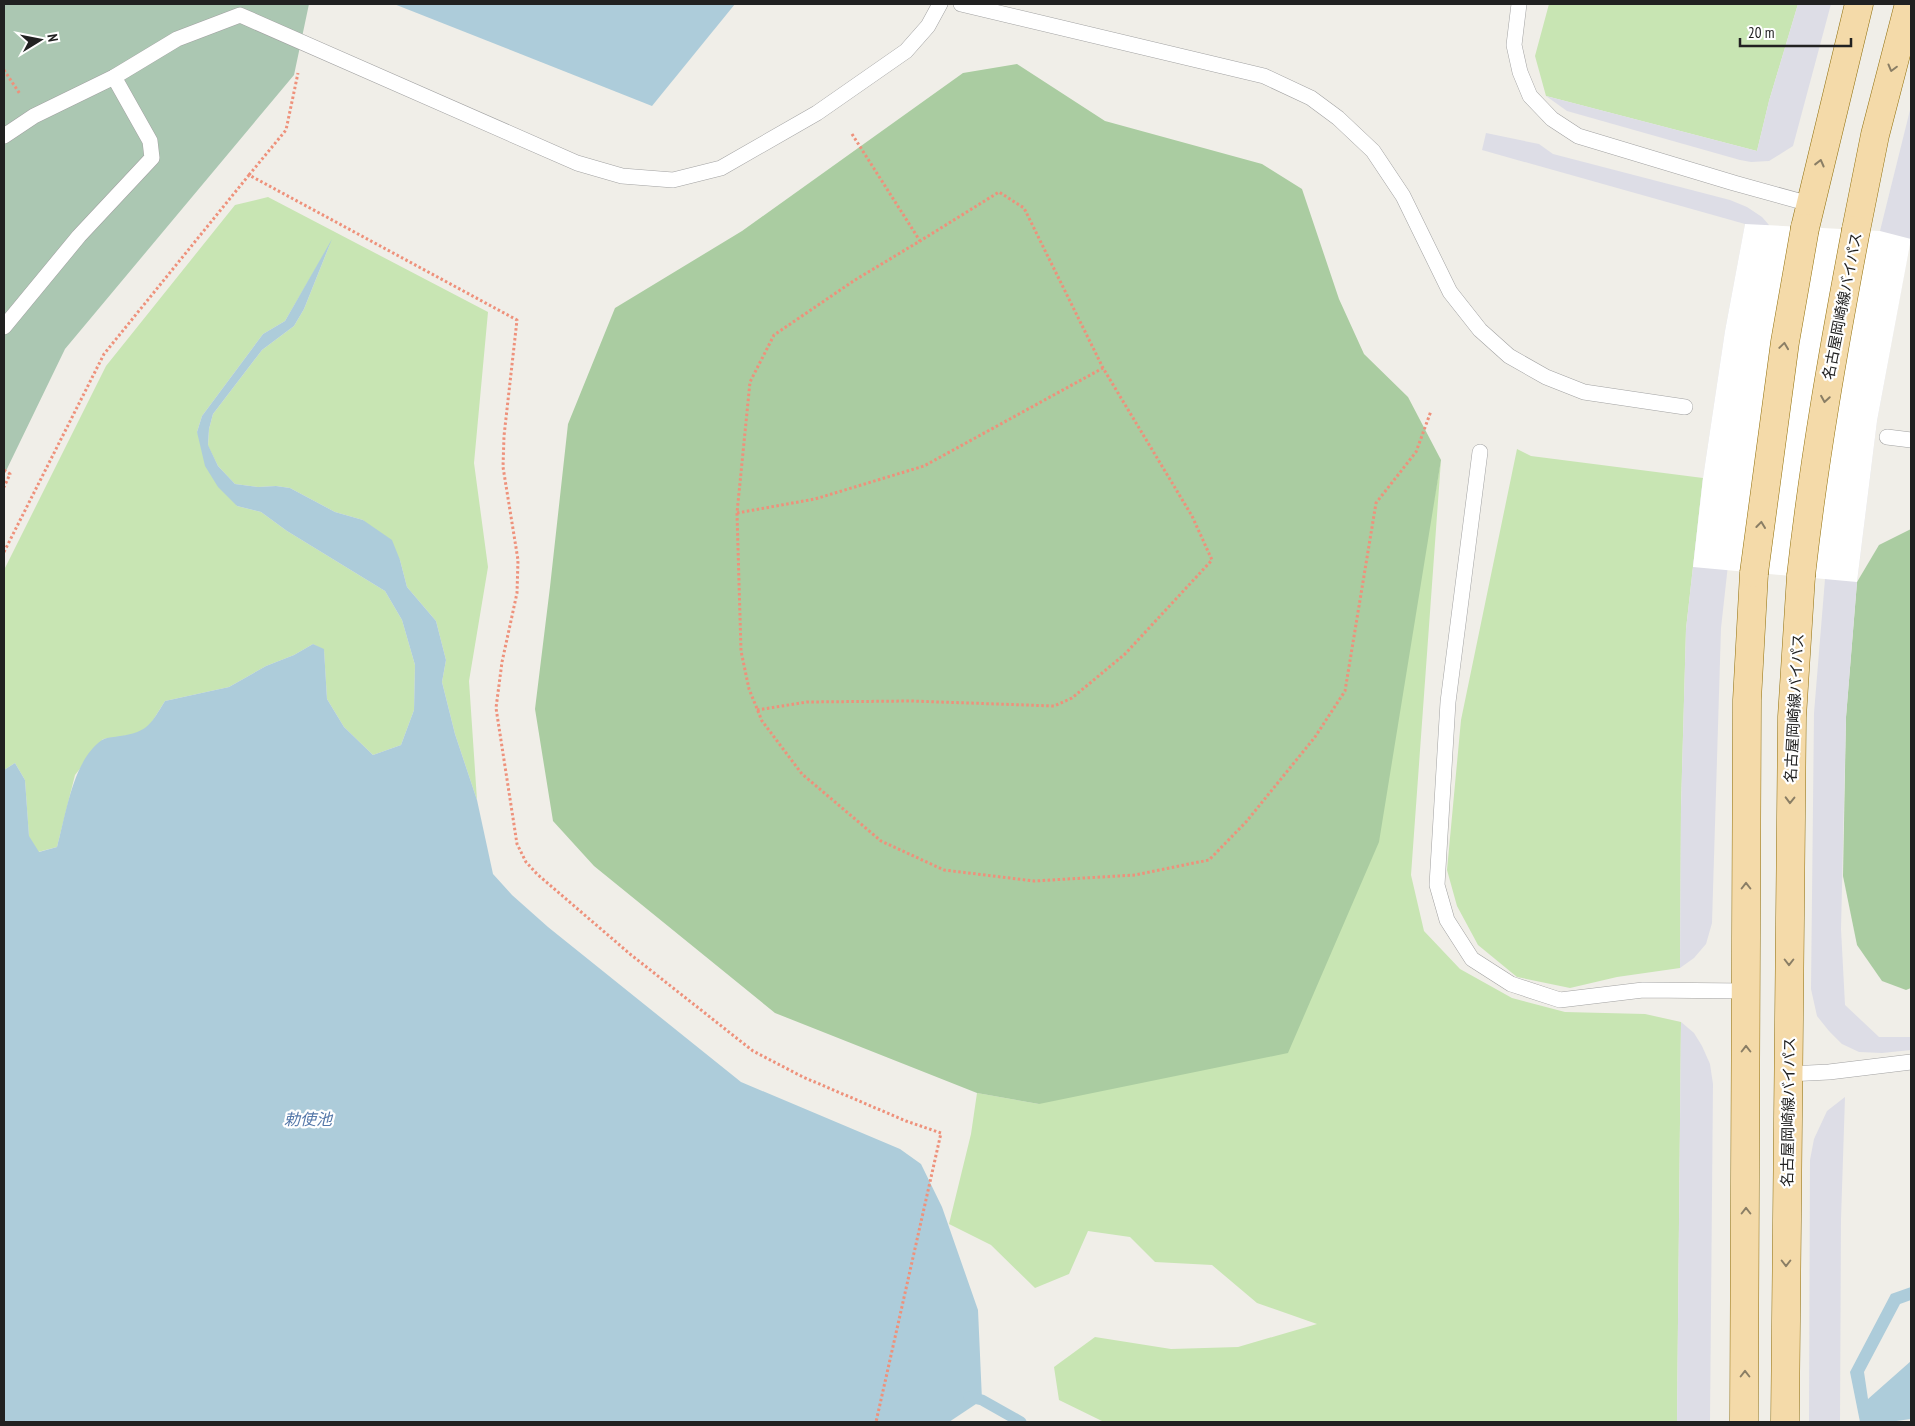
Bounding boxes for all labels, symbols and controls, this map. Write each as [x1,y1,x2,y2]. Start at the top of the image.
north arrow [15,15,65,65]
scale bar [1740,15,1851,47]
text: 20 m [1748,23,1774,42]
text: N [43,32,62,43]
one-way arrow [1888,63,1898,71]
one-way arrow [1814,159,1825,168]
street label: 名古屋岡崎線バイパス [1818,231,1866,381]
one-way arrow [1778,342,1789,350]
one-way arrow [1820,395,1831,403]
one-way arrow [1755,520,1765,529]
street label: 名古屋岡崎線バイパス [1781,633,1807,783]
one-way arrow [1785,796,1796,804]
one-way arrow [1741,882,1751,890]
one-way arrow [1784,959,1794,967]
street label: 名古屋岡崎線バイパス [1777,1037,1799,1187]
one-way arrow [1741,1044,1751,1052]
water label: 勅使池 [284,1109,334,1129]
one-way arrow [1741,1207,1751,1214]
one-way arrow [1781,1259,1791,1267]
one-way arrow [1740,1369,1750,1377]

